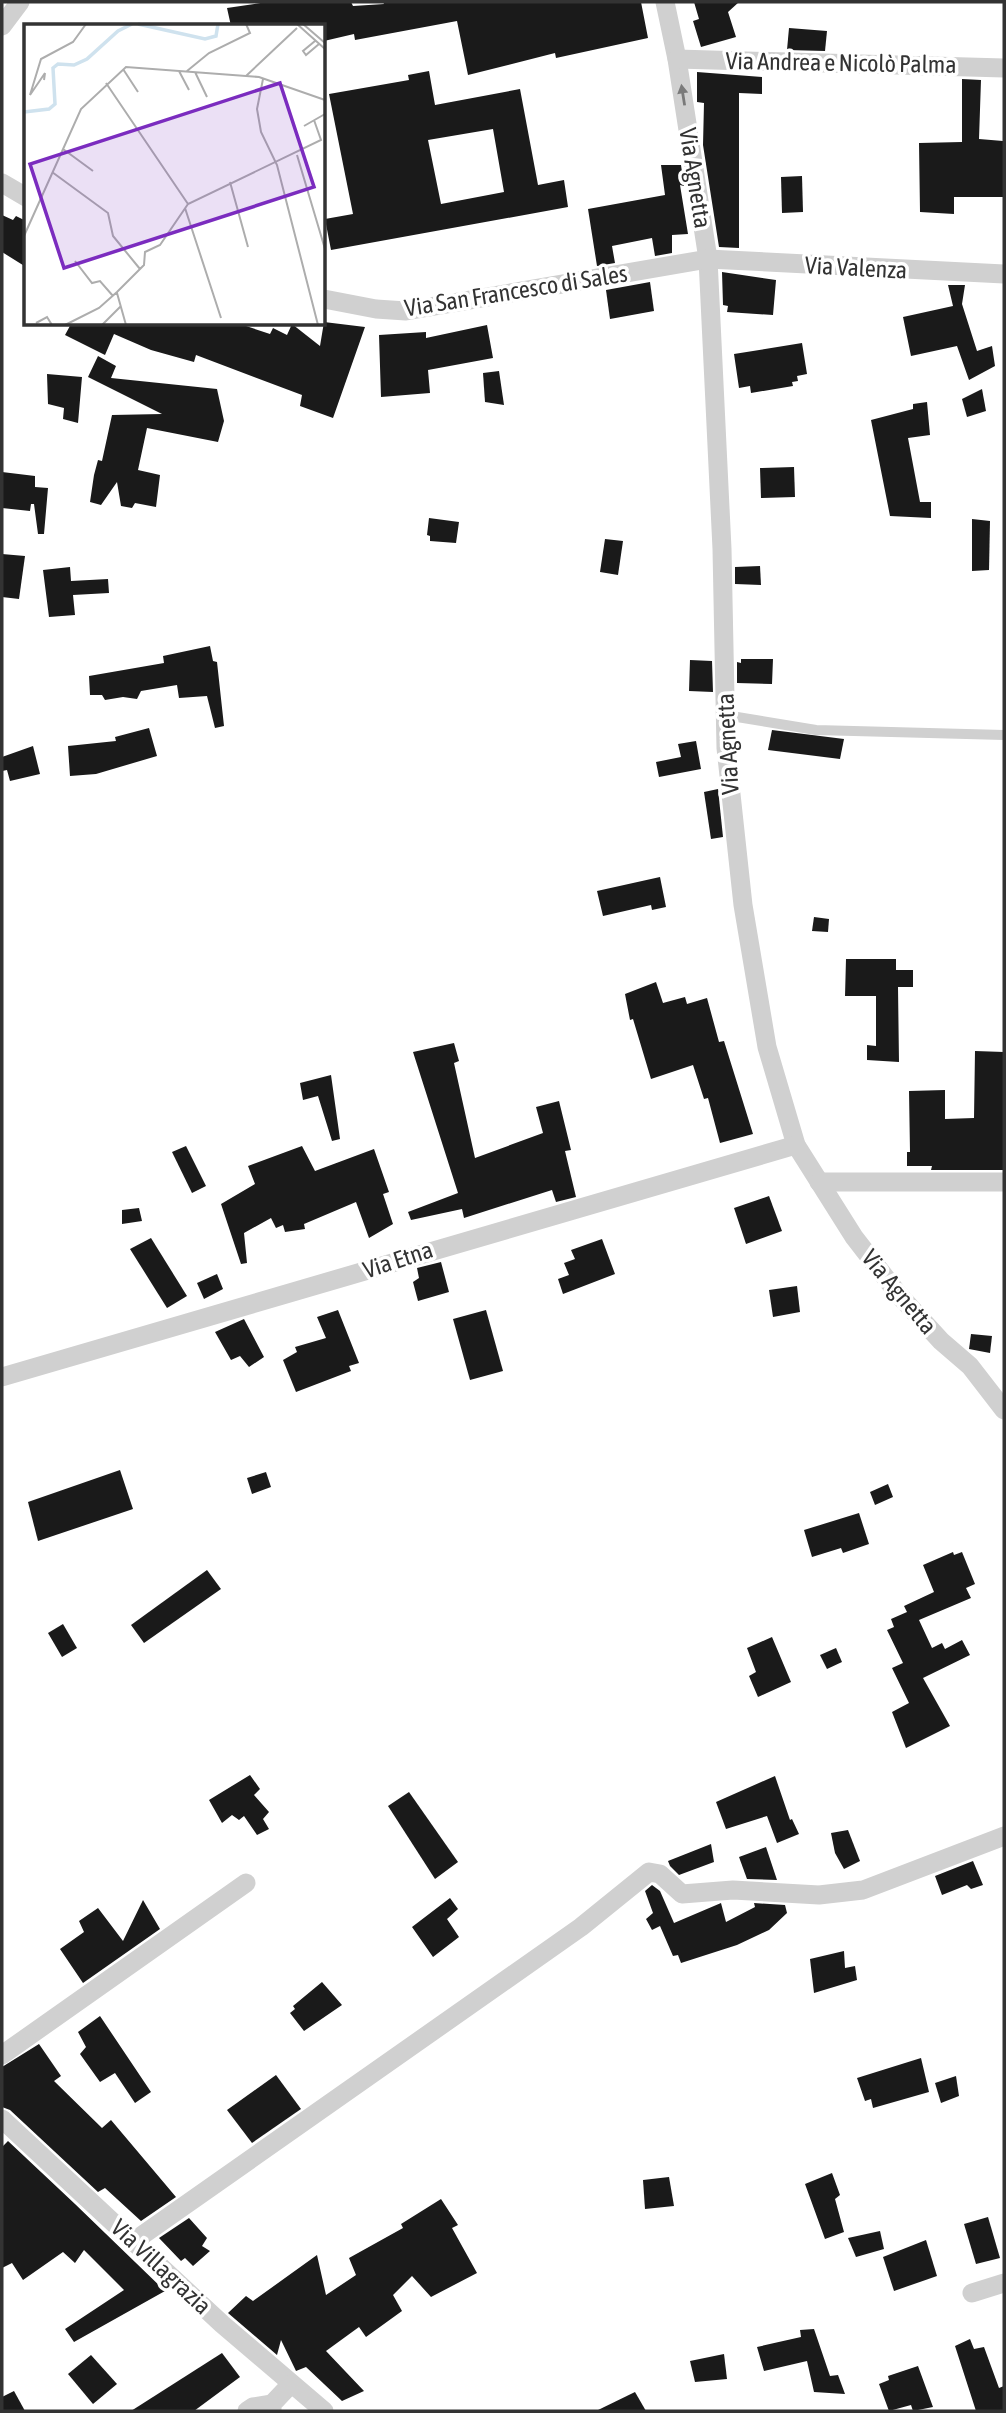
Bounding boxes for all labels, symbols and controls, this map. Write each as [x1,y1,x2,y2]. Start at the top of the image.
inset map [24,24,326,326]
street label: Via Andrea e Nicolò Palma [725,47,957,78]
one-way arrow [677,84,688,106]
street label: Via Agnetta [674,126,717,230]
street label: Via Valenza [804,251,908,284]
street label: Via San Francesco di Sales [403,260,629,321]
street label: Via Agnetta [711,693,744,795]
street label: Via Etna [360,1236,436,1283]
street label: Via Agnetta [856,1244,942,1339]
street label: Via Villagrazia [106,2214,217,2320]

